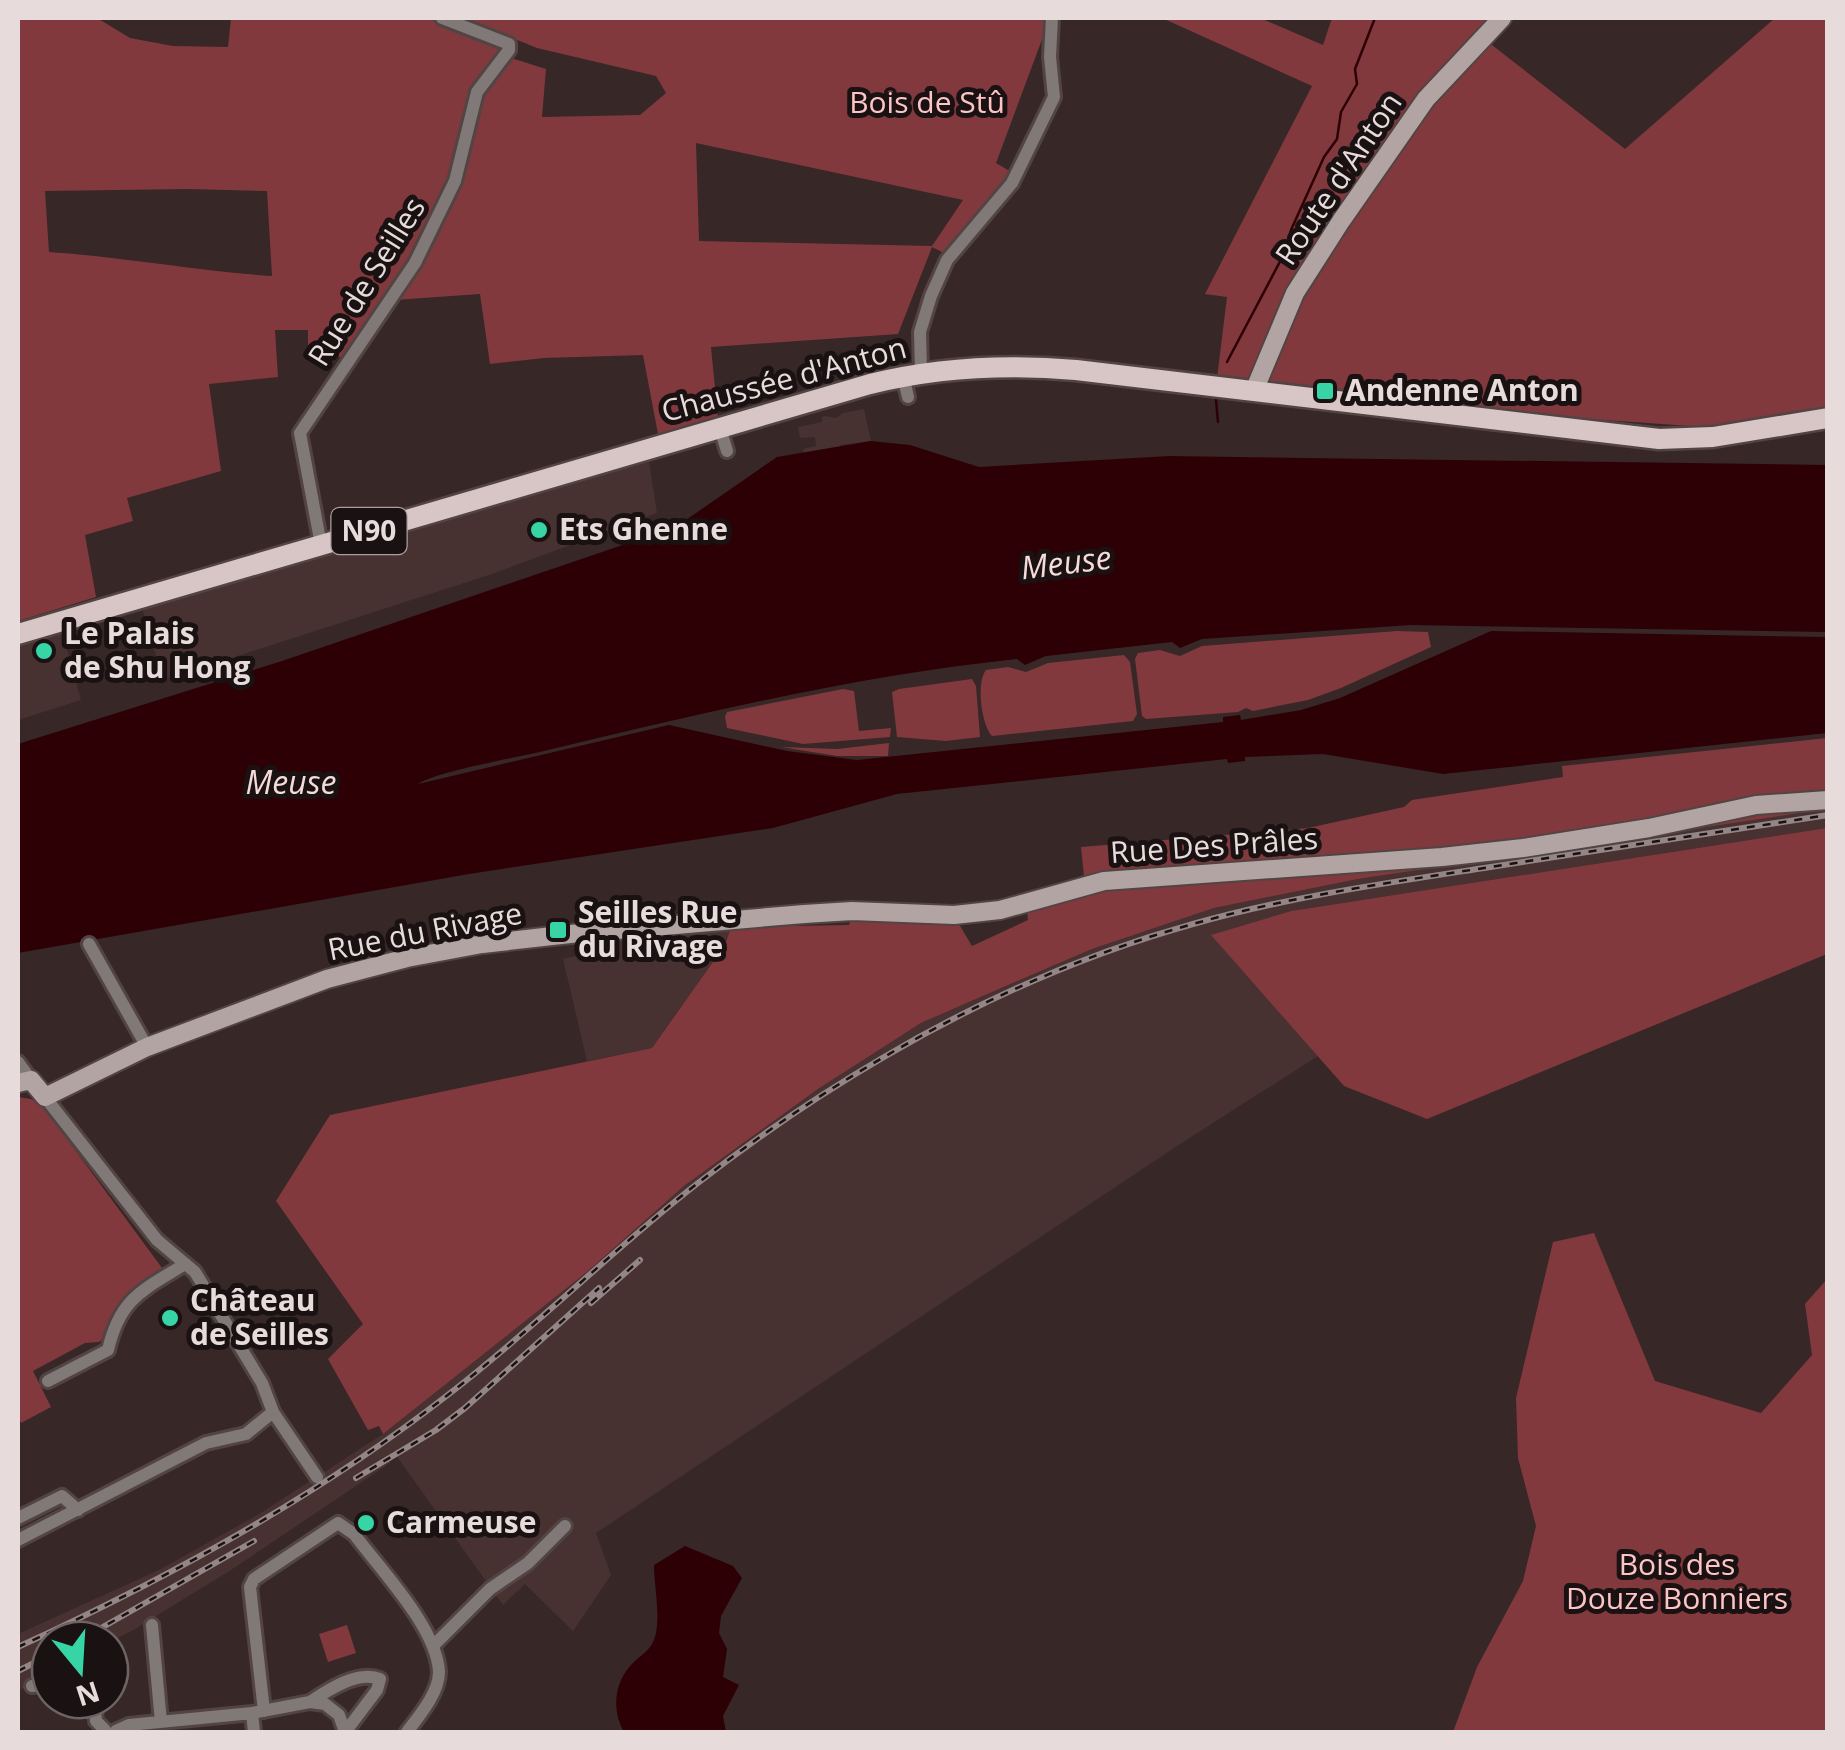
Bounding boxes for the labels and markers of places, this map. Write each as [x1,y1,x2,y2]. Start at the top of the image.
place label: Andenne Anton [1345,369,1579,410]
marker: Andenne Anton [1314,380,1336,402]
place label: Ets Ghenne [559,508,728,549]
marker: Ets Ghenne [528,519,550,541]
place label: Le Palais de Shu Hong [64,612,250,687]
marker: Le Palais de Shu Hong [33,640,55,662]
place label: Seilles Rue du Rivage [578,891,737,966]
marker: Seilles Rue du Rivage [547,919,569,941]
place label: Château de Seilles [190,1279,329,1354]
marker: Château de Seilles [159,1307,181,1329]
place label: Carmeuse [386,1501,536,1542]
marker: Carmeuse [355,1512,377,1534]

